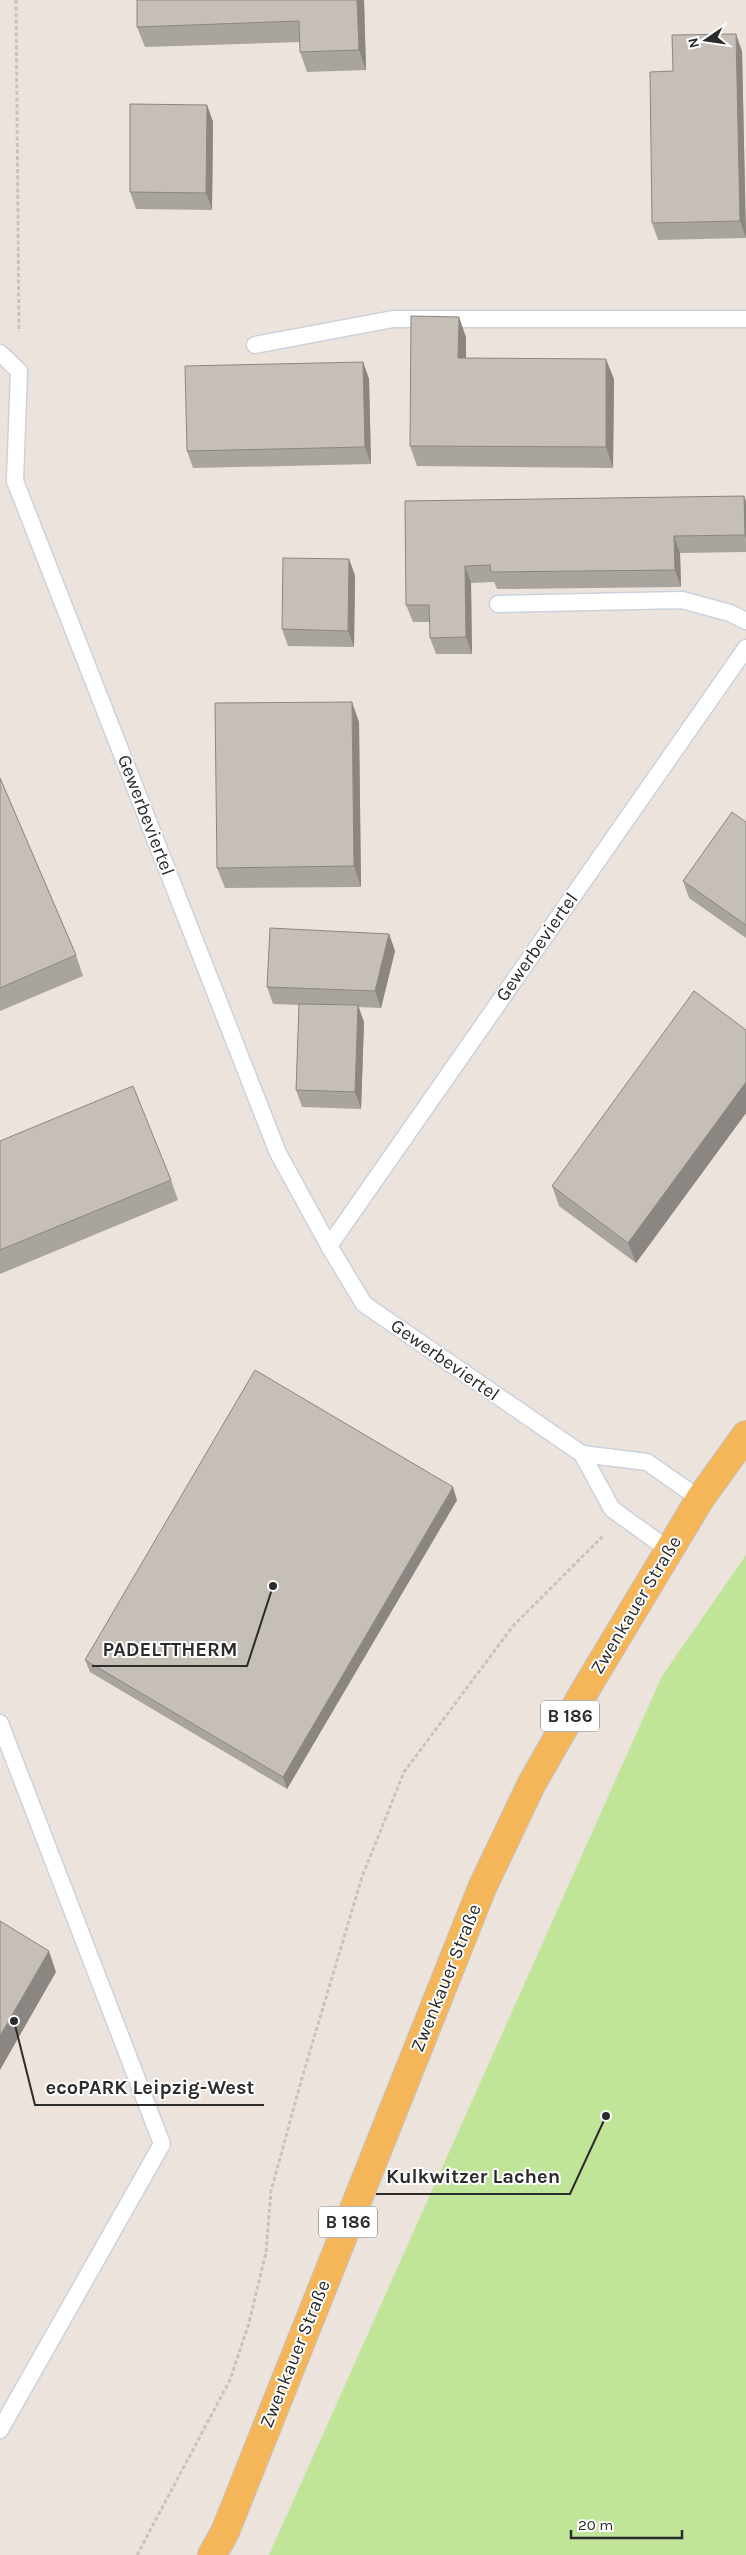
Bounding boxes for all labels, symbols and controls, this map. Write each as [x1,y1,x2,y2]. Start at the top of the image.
north arrow [681,15,731,65]
text: N [684,36,703,50]
street label: Gewerbeviertel [113,752,179,878]
street label: Gewerbeviertel [491,888,583,1006]
street label: Gewerbeviertel [386,1314,504,1406]
street label: Zwenkauer Straße [586,1532,686,1678]
callout: PADELTTHERM [92,1631,247,1666]
text: PADELTTHERM [103,1638,237,1661]
road number: B 186 [541,1700,599,1732]
street label: Zwenkauer Straße [406,1901,486,2055]
callout: ecoPARK Leipzig-West [35,2070,264,2105]
text: ecoPARK Leipzig-West [46,2076,255,2099]
callout: Kulkwitzer Lachen [376,2159,570,2194]
text: Kulkwitzer Lachen [386,2165,560,2188]
road number: B 186 [319,2206,377,2238]
street label: Zwenkauer Straße [255,2277,335,2431]
scale bar [571,2508,682,2540]
text: 20 m [578,2516,613,2534]

